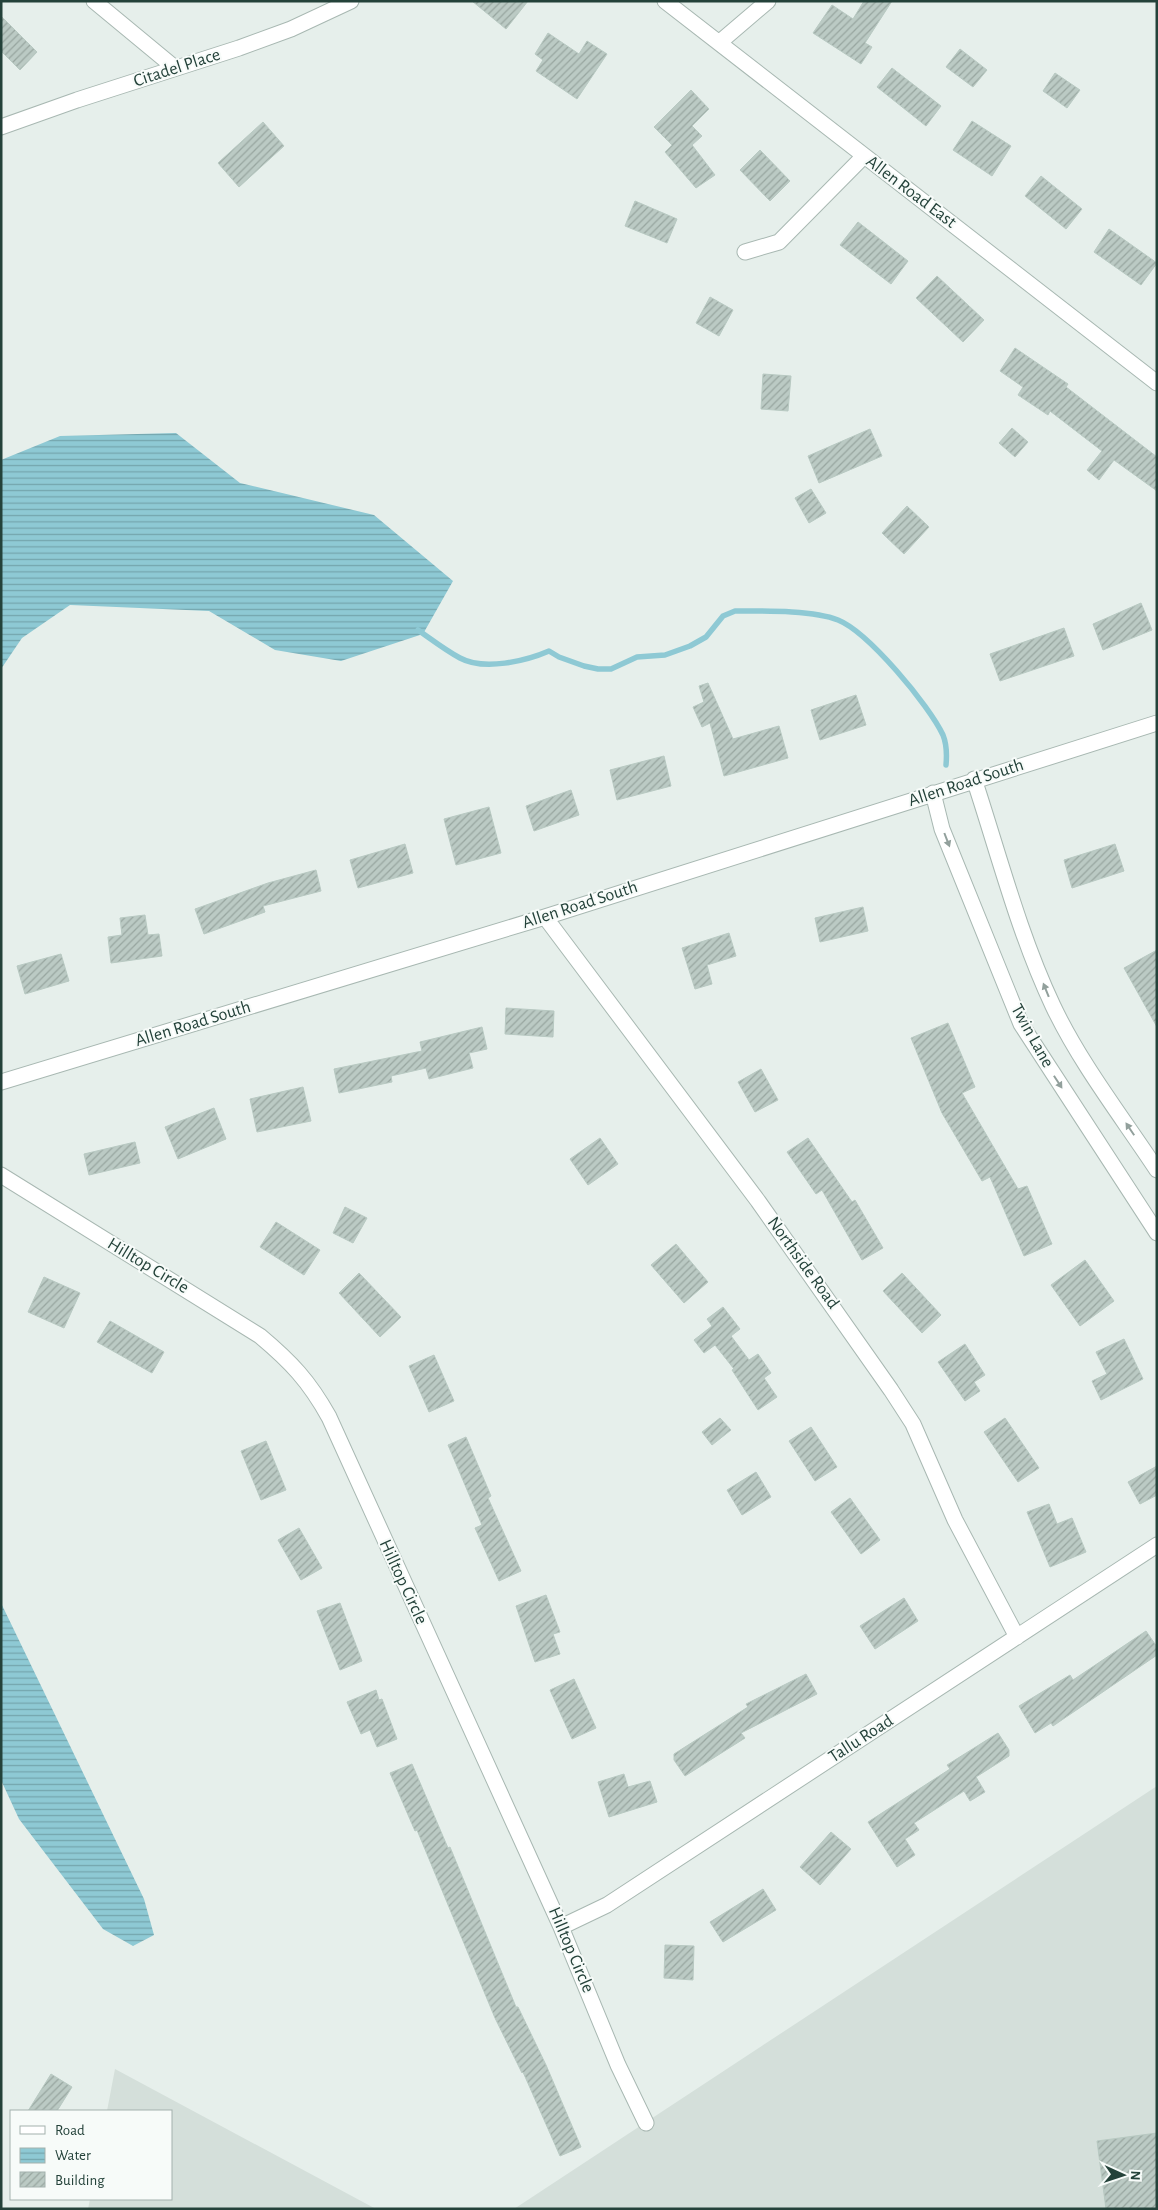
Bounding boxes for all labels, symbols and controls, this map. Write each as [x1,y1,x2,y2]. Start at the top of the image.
street label: Citadel Place [131,46,223,90]
street label: Allen Road East [863,152,960,232]
street label: Allen Road South [906,756,1026,810]
one-way arrow [943,833,951,848]
street label: Allen Road South [520,878,640,932]
one-way arrow [1042,983,1050,997]
street label: Allen Road South [133,998,253,1050]
street label: Twin Lane [1007,1001,1057,1071]
one-way arrow [1053,1076,1063,1089]
one-way arrow [1125,1123,1135,1136]
street label: Northside Road [764,1214,842,1312]
street label: Hilltop Circle [104,1235,192,1297]
street label: Hilltop Circle [376,1537,430,1627]
street label: Tallu Road [826,1712,896,1766]
street label: Hilltop Circle [545,1904,597,1996]
legend [10,2110,172,2200]
text: Road [55,2123,85,2138]
text: Water [55,2148,91,2163]
north arrow [1098,2150,1148,2200]
text: N [1128,2170,1142,2181]
text: Building [55,2173,105,2188]

